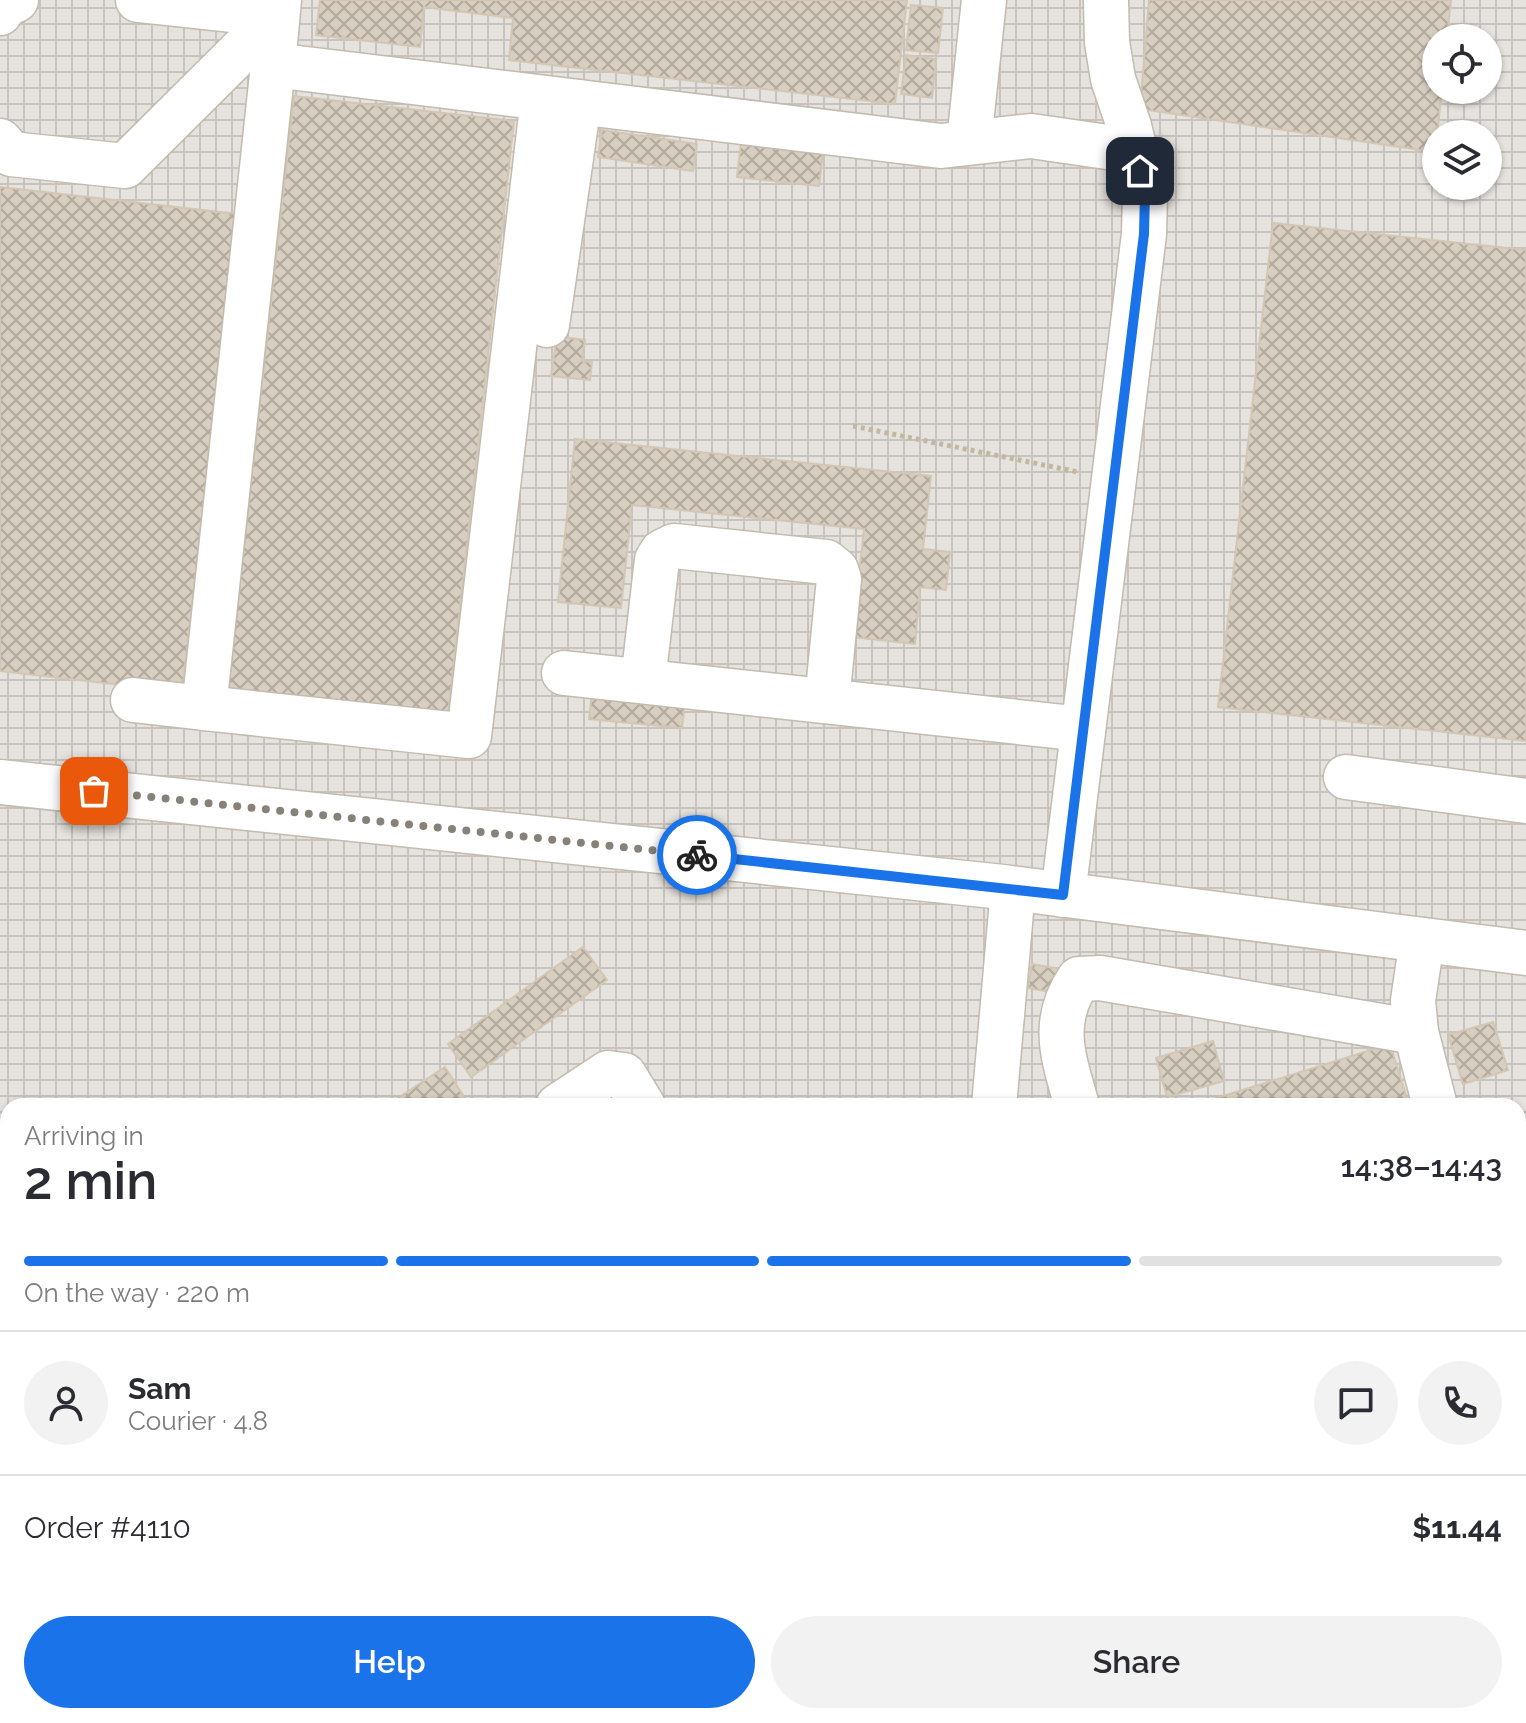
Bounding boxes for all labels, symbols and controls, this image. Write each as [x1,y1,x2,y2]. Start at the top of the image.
map controls [1422,24,1502,200]
button: locate [1422,24,1502,104]
button: layers [1422,120,1502,200]
pin [1106,137,1174,205]
icon: home [1118,149,1162,193]
pin [60,757,128,825]
icon: bag [72,769,116,813]
courier [657,815,737,895]
icon: bike [675,833,719,877]
text: Arriving in [24,1121,144,1151]
text: 14:38–14:43 [1341,1149,1502,1184]
text: 2 min [24,1150,157,1211]
text: On the way · 220 m [24,1278,250,1308]
button: person [24,1361,108,1445]
button: chat [1314,1361,1398,1445]
button: phone [1418,1361,1502,1445]
text: Sam [128,1371,191,1406]
text: Courier · 4.8 [128,1406,268,1436]
text: Order #4110 [24,1510,191,1545]
text: $11.44 [1412,1510,1502,1545]
button: Help [24,1616,755,1708]
button: Share [771,1616,1502,1708]

